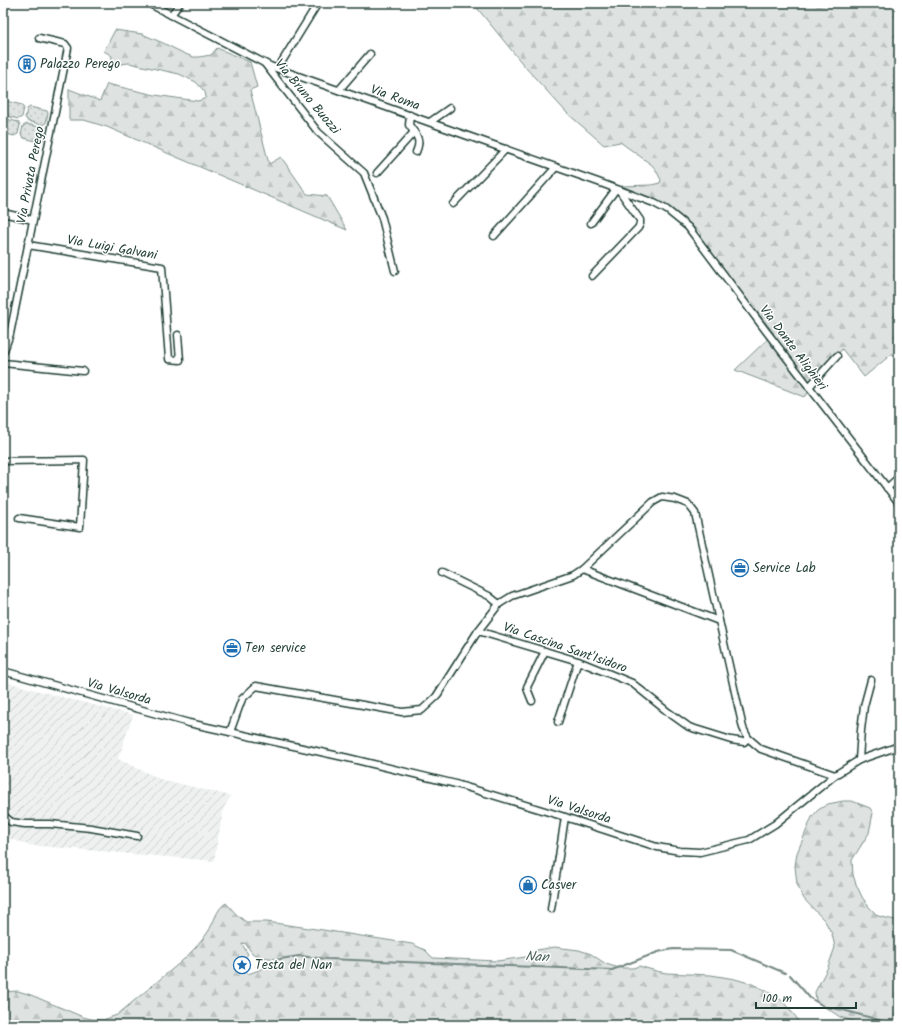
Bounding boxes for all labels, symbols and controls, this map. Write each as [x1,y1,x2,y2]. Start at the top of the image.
building icon: Palazzo Perego [17,54,37,74]
place label: Palazzo Perego [40,54,120,75]
street label: Via Bruno Buozzi [269,55,346,140]
street label: Via Roma [367,79,423,117]
street label: Via Privata Perego [11,124,51,226]
street label: Via Luigi Galvani [65,230,160,266]
street label: Via Dante Alighieri [754,301,833,396]
office icon: Service Lab [730,558,750,578]
place label: Service Lab [753,558,816,579]
street label: Via Cascina Sant'Isidoro [500,617,630,679]
office icon: Ten service [222,638,242,658]
place label: Ten service [245,638,306,659]
street label: Via Valsorda [84,673,154,711]
street label: Via Valsorda [544,790,614,830]
shop icon: Casver [518,875,538,895]
place label: Casver [541,875,577,896]
water label: Nan [525,946,551,968]
place icon: Testa del Nan [232,955,252,975]
place label: Testa del Nan [255,955,332,976]
scale bar [756,984,856,1010]
text: 100 m [762,989,793,1008]

